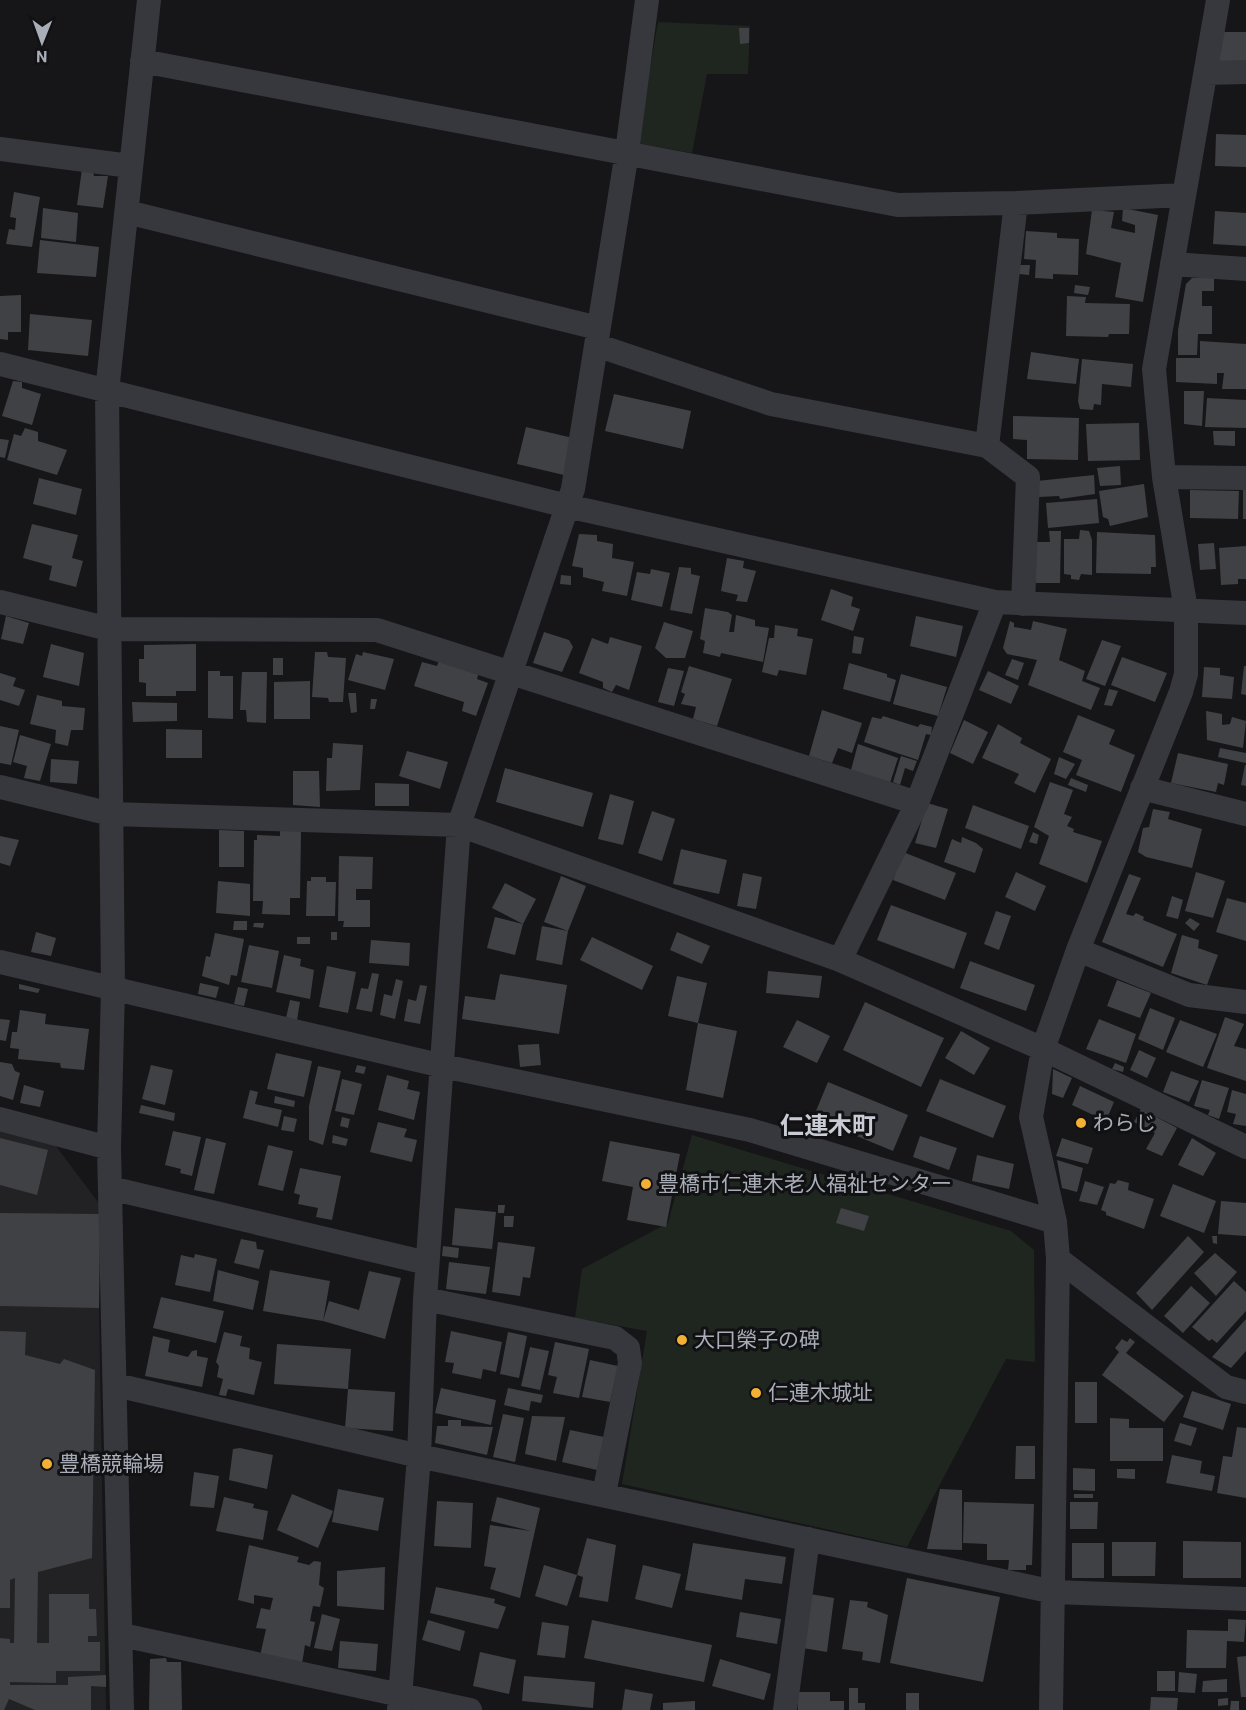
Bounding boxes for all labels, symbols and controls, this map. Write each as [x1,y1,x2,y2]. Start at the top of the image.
north arrow [12,12,72,72]
text: N [36,47,48,66]
place label: わらじ [1093,1111,1156,1135]
district label: 仁連木町 [780,1112,876,1140]
marker: わらじ [1074,1116,1088,1130]
place label: 豊橋市仁連木老人福祉センター [658,1172,952,1196]
marker: 豊橋市仁連木老人福祉センター [639,1177,653,1191]
place label: 大口榮子の碑 [694,1328,820,1352]
marker: 大口榮子の碑 [675,1333,689,1347]
place label: 仁連木城址 [768,1381,873,1405]
marker: 仁連木城址 [749,1386,763,1400]
place label: 豊橋競輪場 [59,1452,164,1476]
marker: 豊橋競輪場 [40,1457,54,1471]

